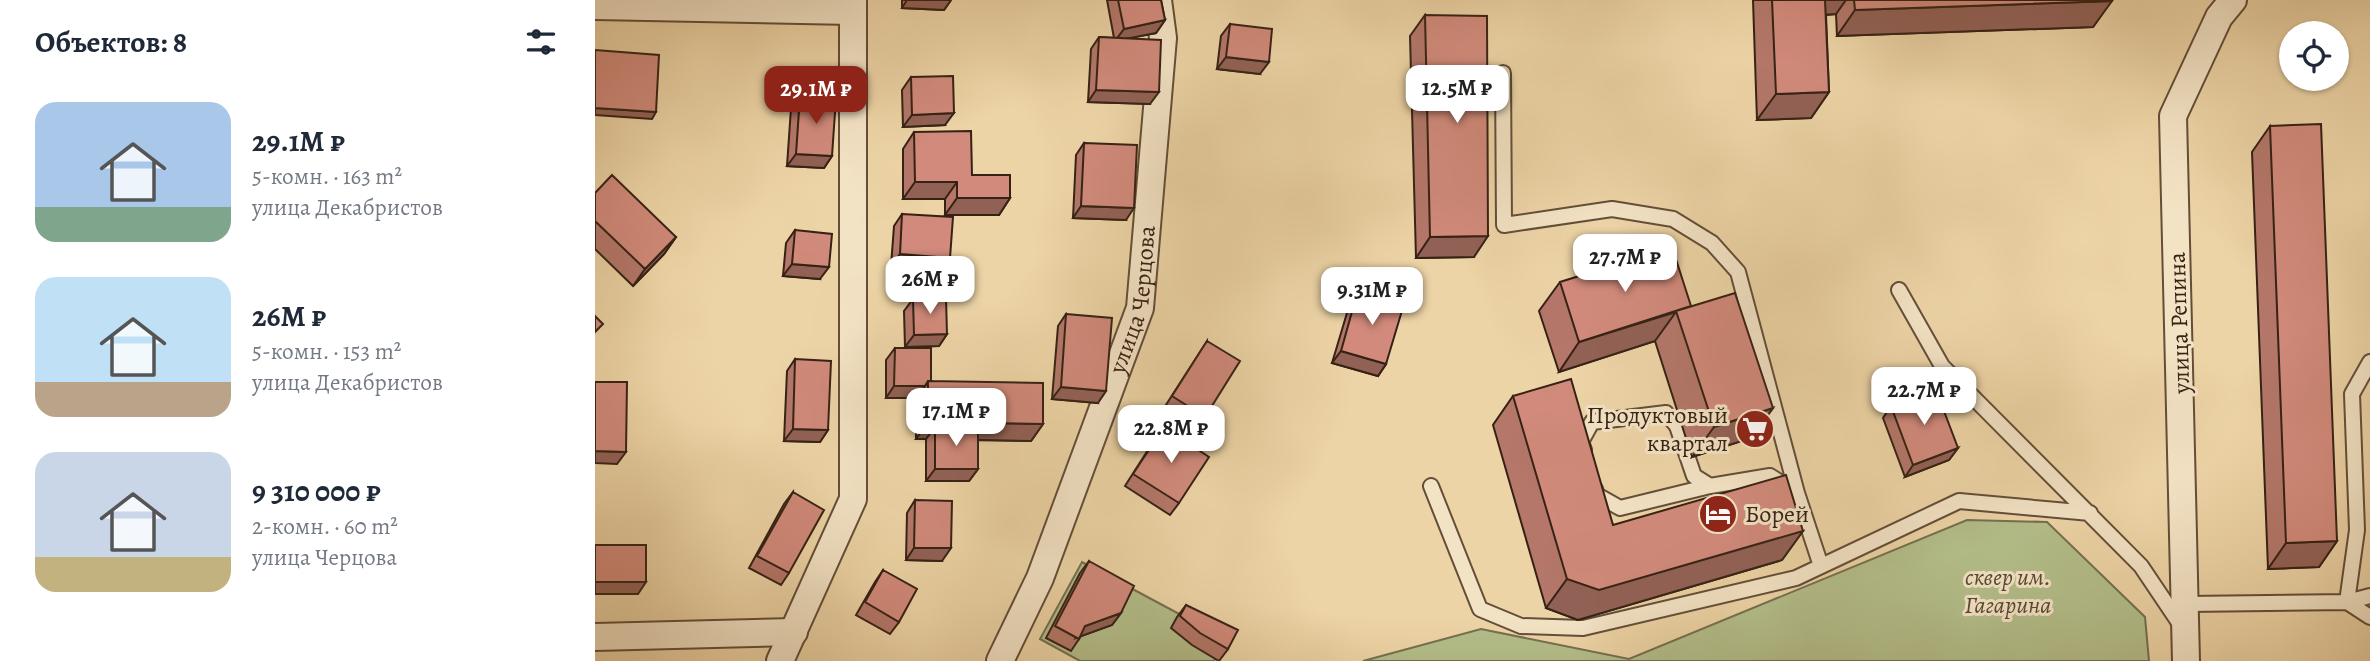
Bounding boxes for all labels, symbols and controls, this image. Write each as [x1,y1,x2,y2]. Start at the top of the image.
map controls [2279,21,2349,91]
button: locate [2279,21,2349,91]
text: Объектов: 8 [35,22,187,62]
icon: filters [522,23,560,61]
pin: 29.1M ₽ [751,66,881,126]
pin: 12.5M ₽ [1392,66,1522,125]
text: 12.5M ₽ [1422,72,1492,103]
text: 29.1M ₽ [780,73,852,104]
text: 29.1M ₽ [252,121,345,161]
icon: home [91,130,175,214]
text: 5-комн. · 163 m² [252,161,402,192]
text: улица Декабристов [252,192,443,223]
street label: улица Черцова [1101,224,1163,379]
pin: 27.7M ₽ [1560,234,1690,294]
text: 27.7M ₽ [1589,241,1661,272]
street label: улица Репина [2161,252,2198,395]
pin: 26M ₽ [881,256,979,316]
text: 26M ₽ [902,263,958,294]
pin: 9.31M ₽ [1307,268,1437,327]
text: 9.31M ₽ [1337,274,1407,305]
text: 26M ₽ [252,296,326,336]
icon: home [91,305,175,389]
text: 5-комн. · 153 m² [252,336,401,367]
text: улица Декабристов [252,367,443,398]
pin: 22.7M ₽ [1859,368,1989,427]
text: 22.7M ₽ [1887,374,1961,405]
pin: 17.1M ₽ [891,388,1021,448]
text: 17.1M ₽ [922,395,990,426]
place label: Продуктовый квартал [1587,399,1728,459]
pin: 22.8M ₽ [1106,406,1236,465]
supermarket icon: Продуктовый квартал [1734,408,1776,450]
text: 22.8M ₽ [1134,412,1208,443]
text: 9 310 000 ₽ [252,471,381,511]
icon: home [91,480,175,564]
hotel icon: Борей [1697,493,1739,535]
place label: Борей [1745,498,1809,530]
text: 2-комн. · 60 m² [252,511,398,542]
text: улица Черцова [252,542,397,573]
park label: сквер им. Гагарина [1964,561,2052,621]

